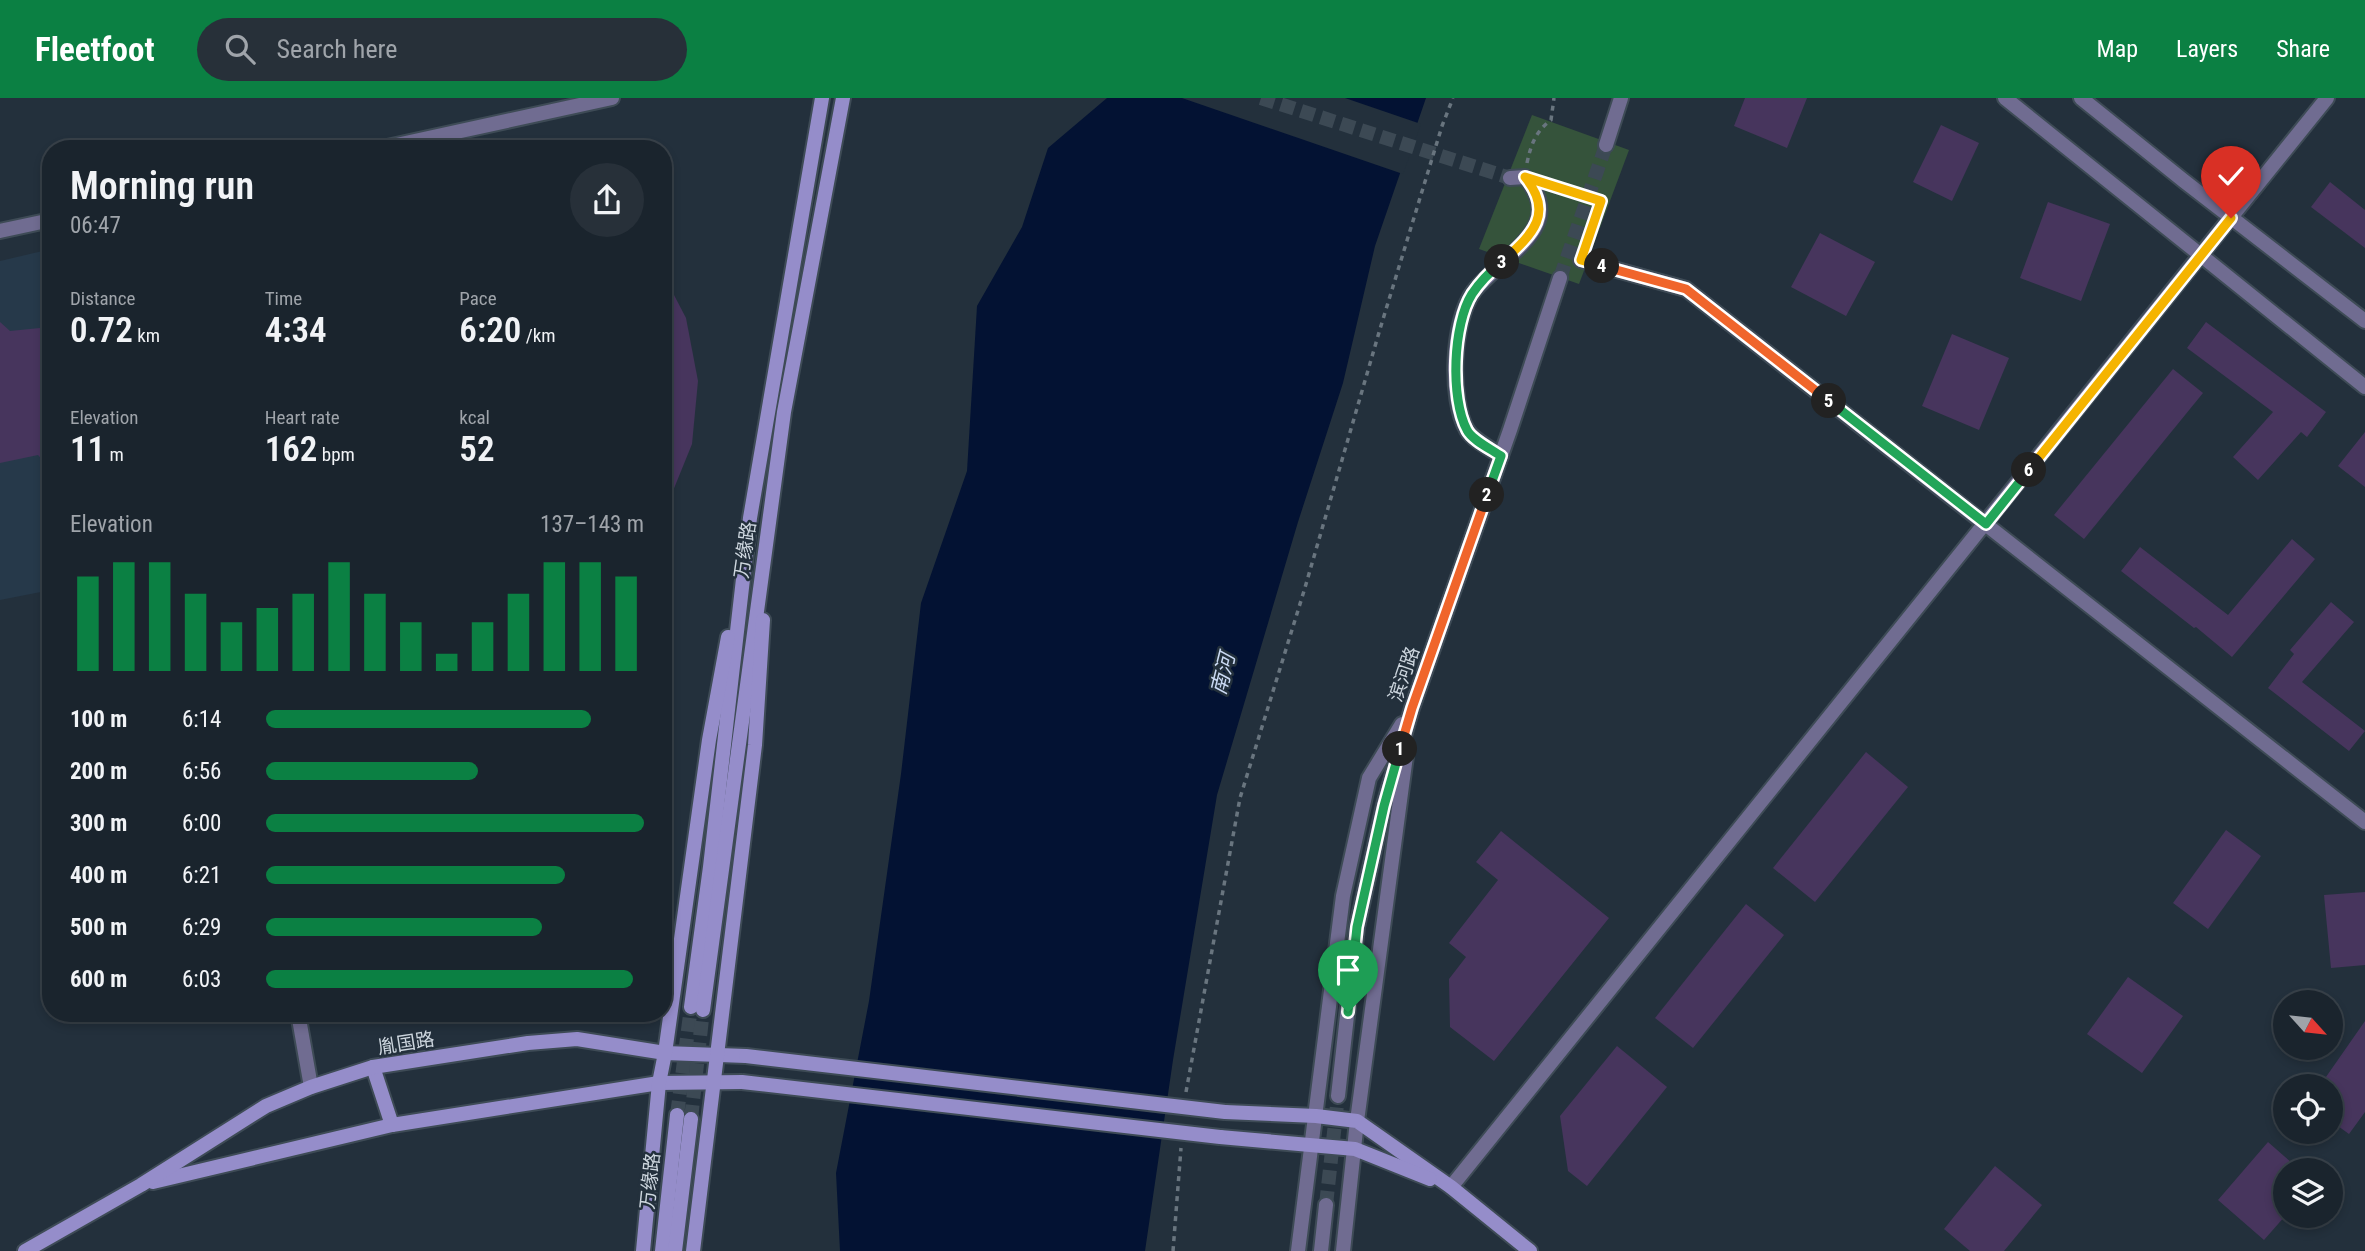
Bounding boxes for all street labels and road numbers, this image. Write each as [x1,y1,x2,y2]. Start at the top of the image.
street label: 万缘路 [730,520,760,580]
street label: 滨河路 [1384,643,1424,705]
street label: 胤国路 [376,1027,436,1059]
street label: 万缘路 [636,1151,664,1211]

